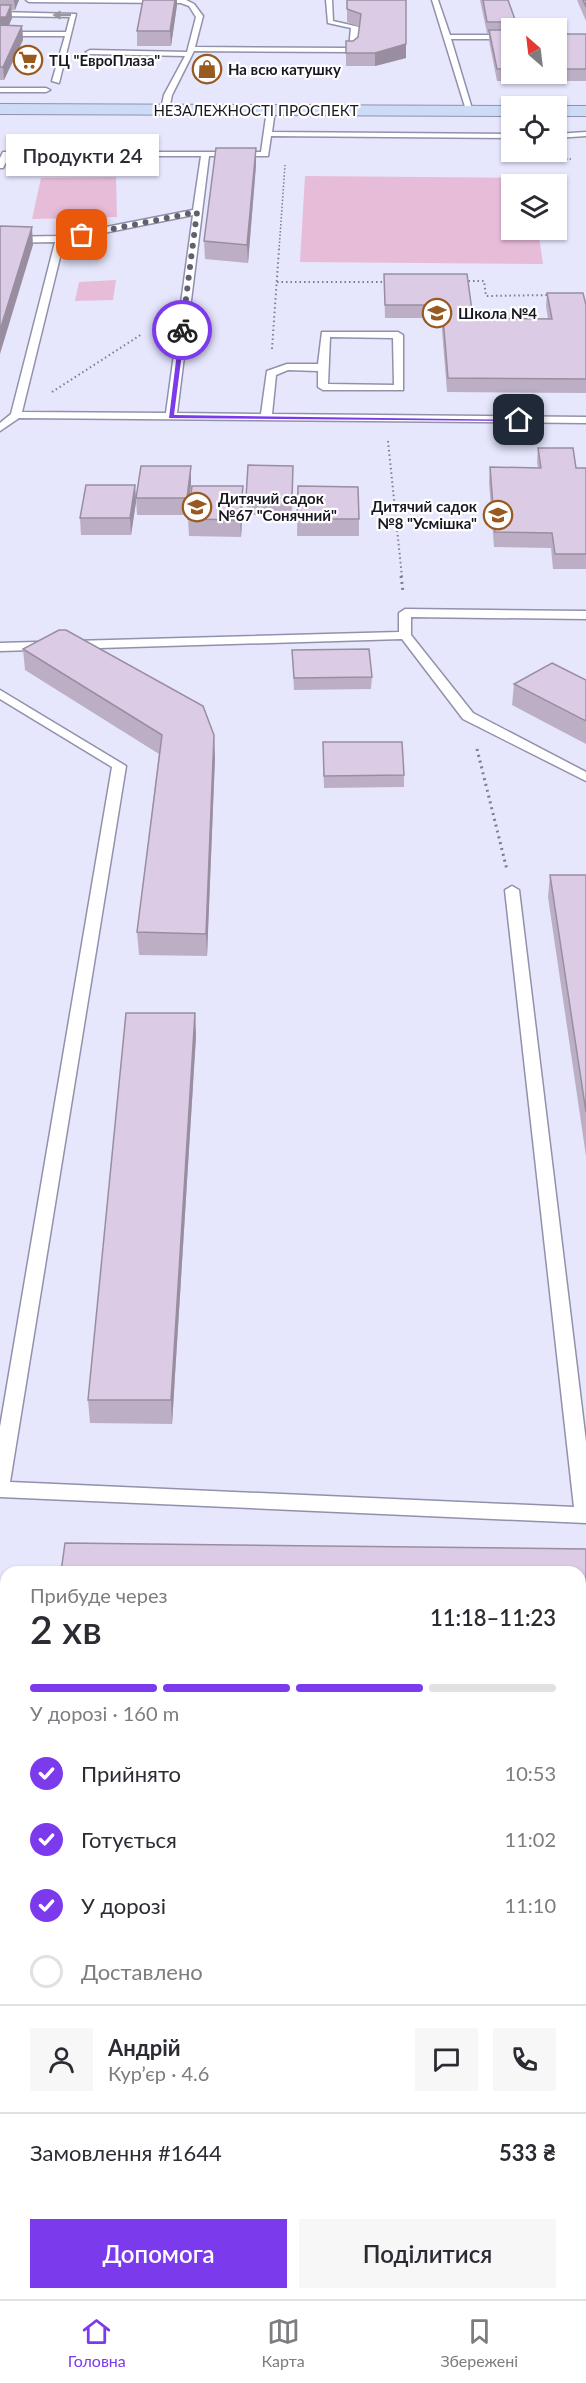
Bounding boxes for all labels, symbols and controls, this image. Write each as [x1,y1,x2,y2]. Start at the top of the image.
one-way arrow [52,10,71,20]
north arrow [501,18,567,84]
map controls [501,18,567,240]
supermarket icon: ТЦ "ЕвроПлаза" [12,44,44,76]
place label: ТЦ "ЕвроПлаза" [49,51,160,69]
shop icon: На всю катушку [191,53,223,85]
place label: На всю катушку [228,60,341,78]
button: locate [501,96,567,162]
street label: НЕЗАЛЕЖНОСТІ ПРОСПЕКТ [153,101,359,119]
callout: Продукти 24 [5,133,158,175]
text: Продукти 24 [22,143,143,167]
button: layers [501,174,567,240]
pin [56,209,107,260]
icon: bag [65,218,98,251]
school or university icon: Школа №4 [421,297,453,329]
courier [152,300,212,360]
place label: Школа №4 [458,304,537,322]
icon: bike [166,314,199,347]
pin [493,394,544,445]
icon: home [502,403,535,436]
place label: Дитячий садок №67 "Сонячний" [218,489,337,524]
school or university icon: Дитячий садок №67 "Сонячний" [181,491,213,523]
place label: Дитячий садок №8 "Усмішка" [371,497,478,532]
school or university icon: Дитячий садок №8 "Усмішка" [482,499,514,531]
text: Прибуде через [30,1583,167,1607]
text: 11:18–11:23 [430,1604,556,1631]
text: 2 хв [30,1606,102,1652]
text: У дорозі · 160 m [30,1701,179,1725]
icon: check [30,1757,63,1790]
text: Прийнято [81,1760,181,1787]
text: 10:53 [505,1761,556,1785]
icon: check [30,1823,63,1856]
text: Готується [81,1826,177,1853]
text: 11:02 [505,1827,556,1851]
icon: check [30,1889,63,1922]
text: У дорозі [81,1892,166,1919]
text: 11:10 [505,1893,556,1917]
text: Доставлено [81,1958,203,1985]
button: person [30,2028,93,2091]
button: chat [415,2028,478,2091]
button: phone [493,2028,556,2091]
text: Андрій [108,2034,181,2061]
text: Кур’єр · 4.6 [108,2061,209,2085]
text: Замовлення #1644 [30,2139,222,2166]
text: 533 ₴ [499,2139,556,2166]
button: Допомога [30,2219,287,2288]
button: Поділитися [299,2219,556,2288]
tab: Головна [68,2315,126,2370]
tab: Карта [261,2315,305,2370]
tab: Збережені [440,2315,518,2370]

